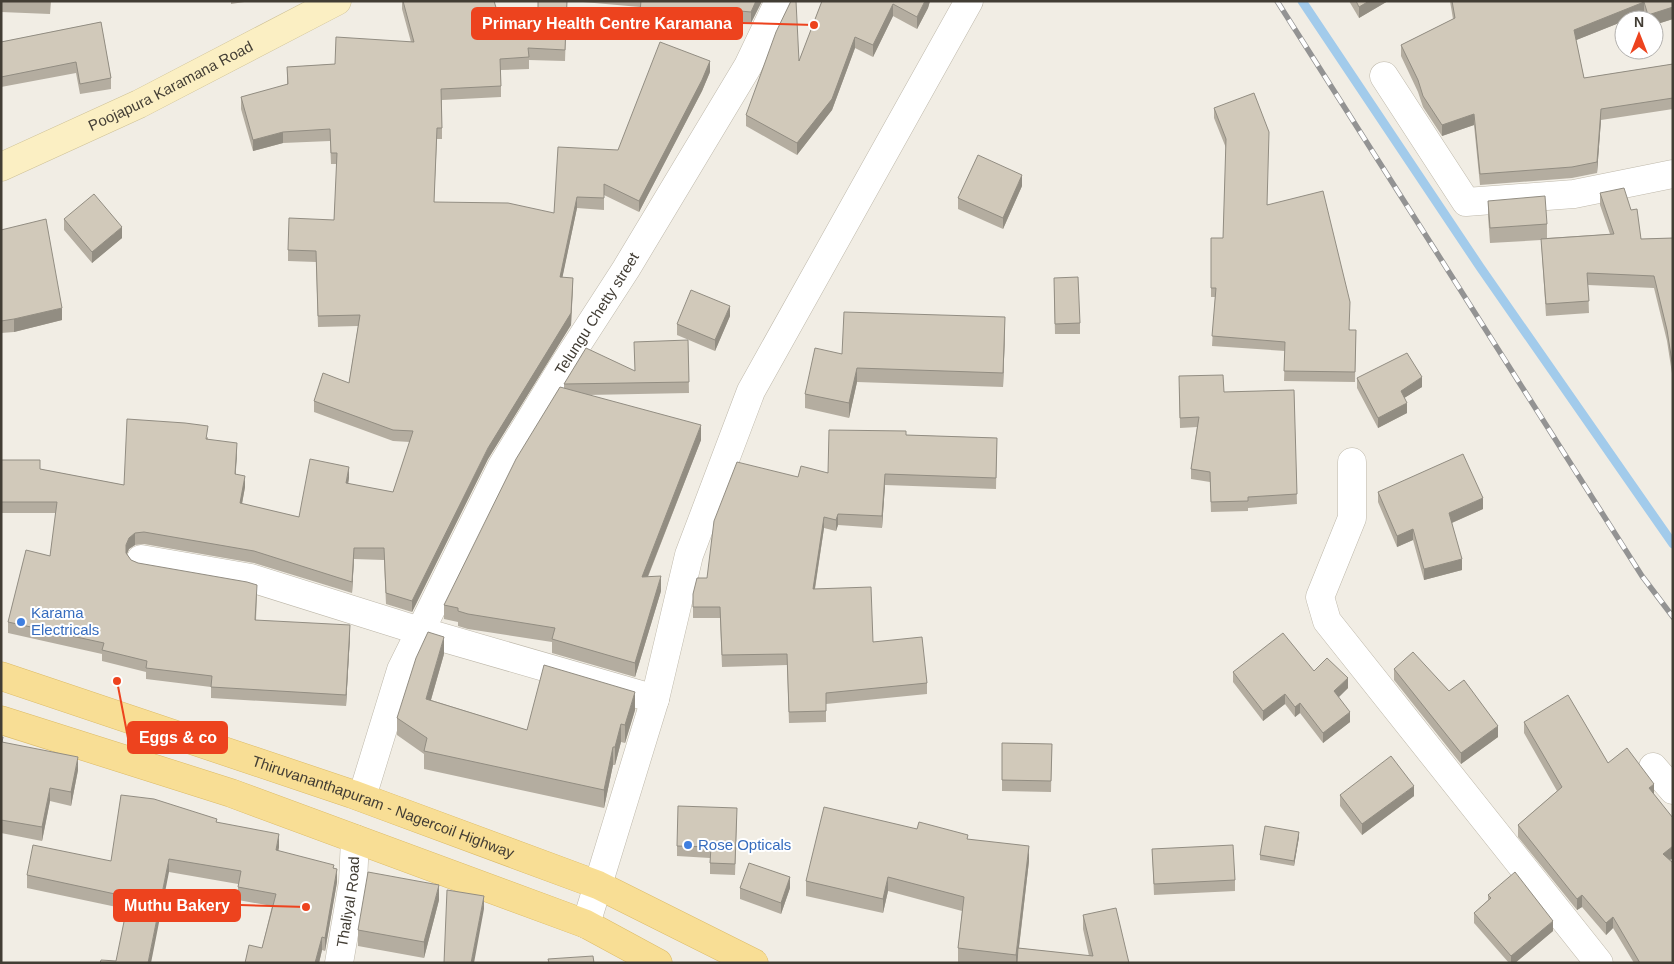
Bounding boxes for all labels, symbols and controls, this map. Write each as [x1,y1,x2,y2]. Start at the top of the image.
callout: Primary Health Centre Karamana [472,8,742,39]
north arrow [1614,10,1664,60]
text: N [1634,14,1644,30]
text: Primary Health Centre Karamana [482,15,732,32]
street label: Poojapura Karamana Road [86,37,256,134]
street label: Telungu Chetty street [551,249,642,378]
place label: Karama Electricals [31,604,99,638]
marker: Karama Electricals [15,616,27,628]
callout: Eggs & co [128,722,227,753]
text: Eggs & co [139,729,217,746]
street label: Thiruvananthapuram - Nagercoil Highway [250,752,517,861]
place label: Rose Opticals [698,836,791,853]
marker: Rose Opticals [682,839,694,851]
street label: Thaliyal Road [333,856,362,948]
callout: Muthu Bakery [114,890,240,921]
text: Muthu Bakery [124,897,230,914]

